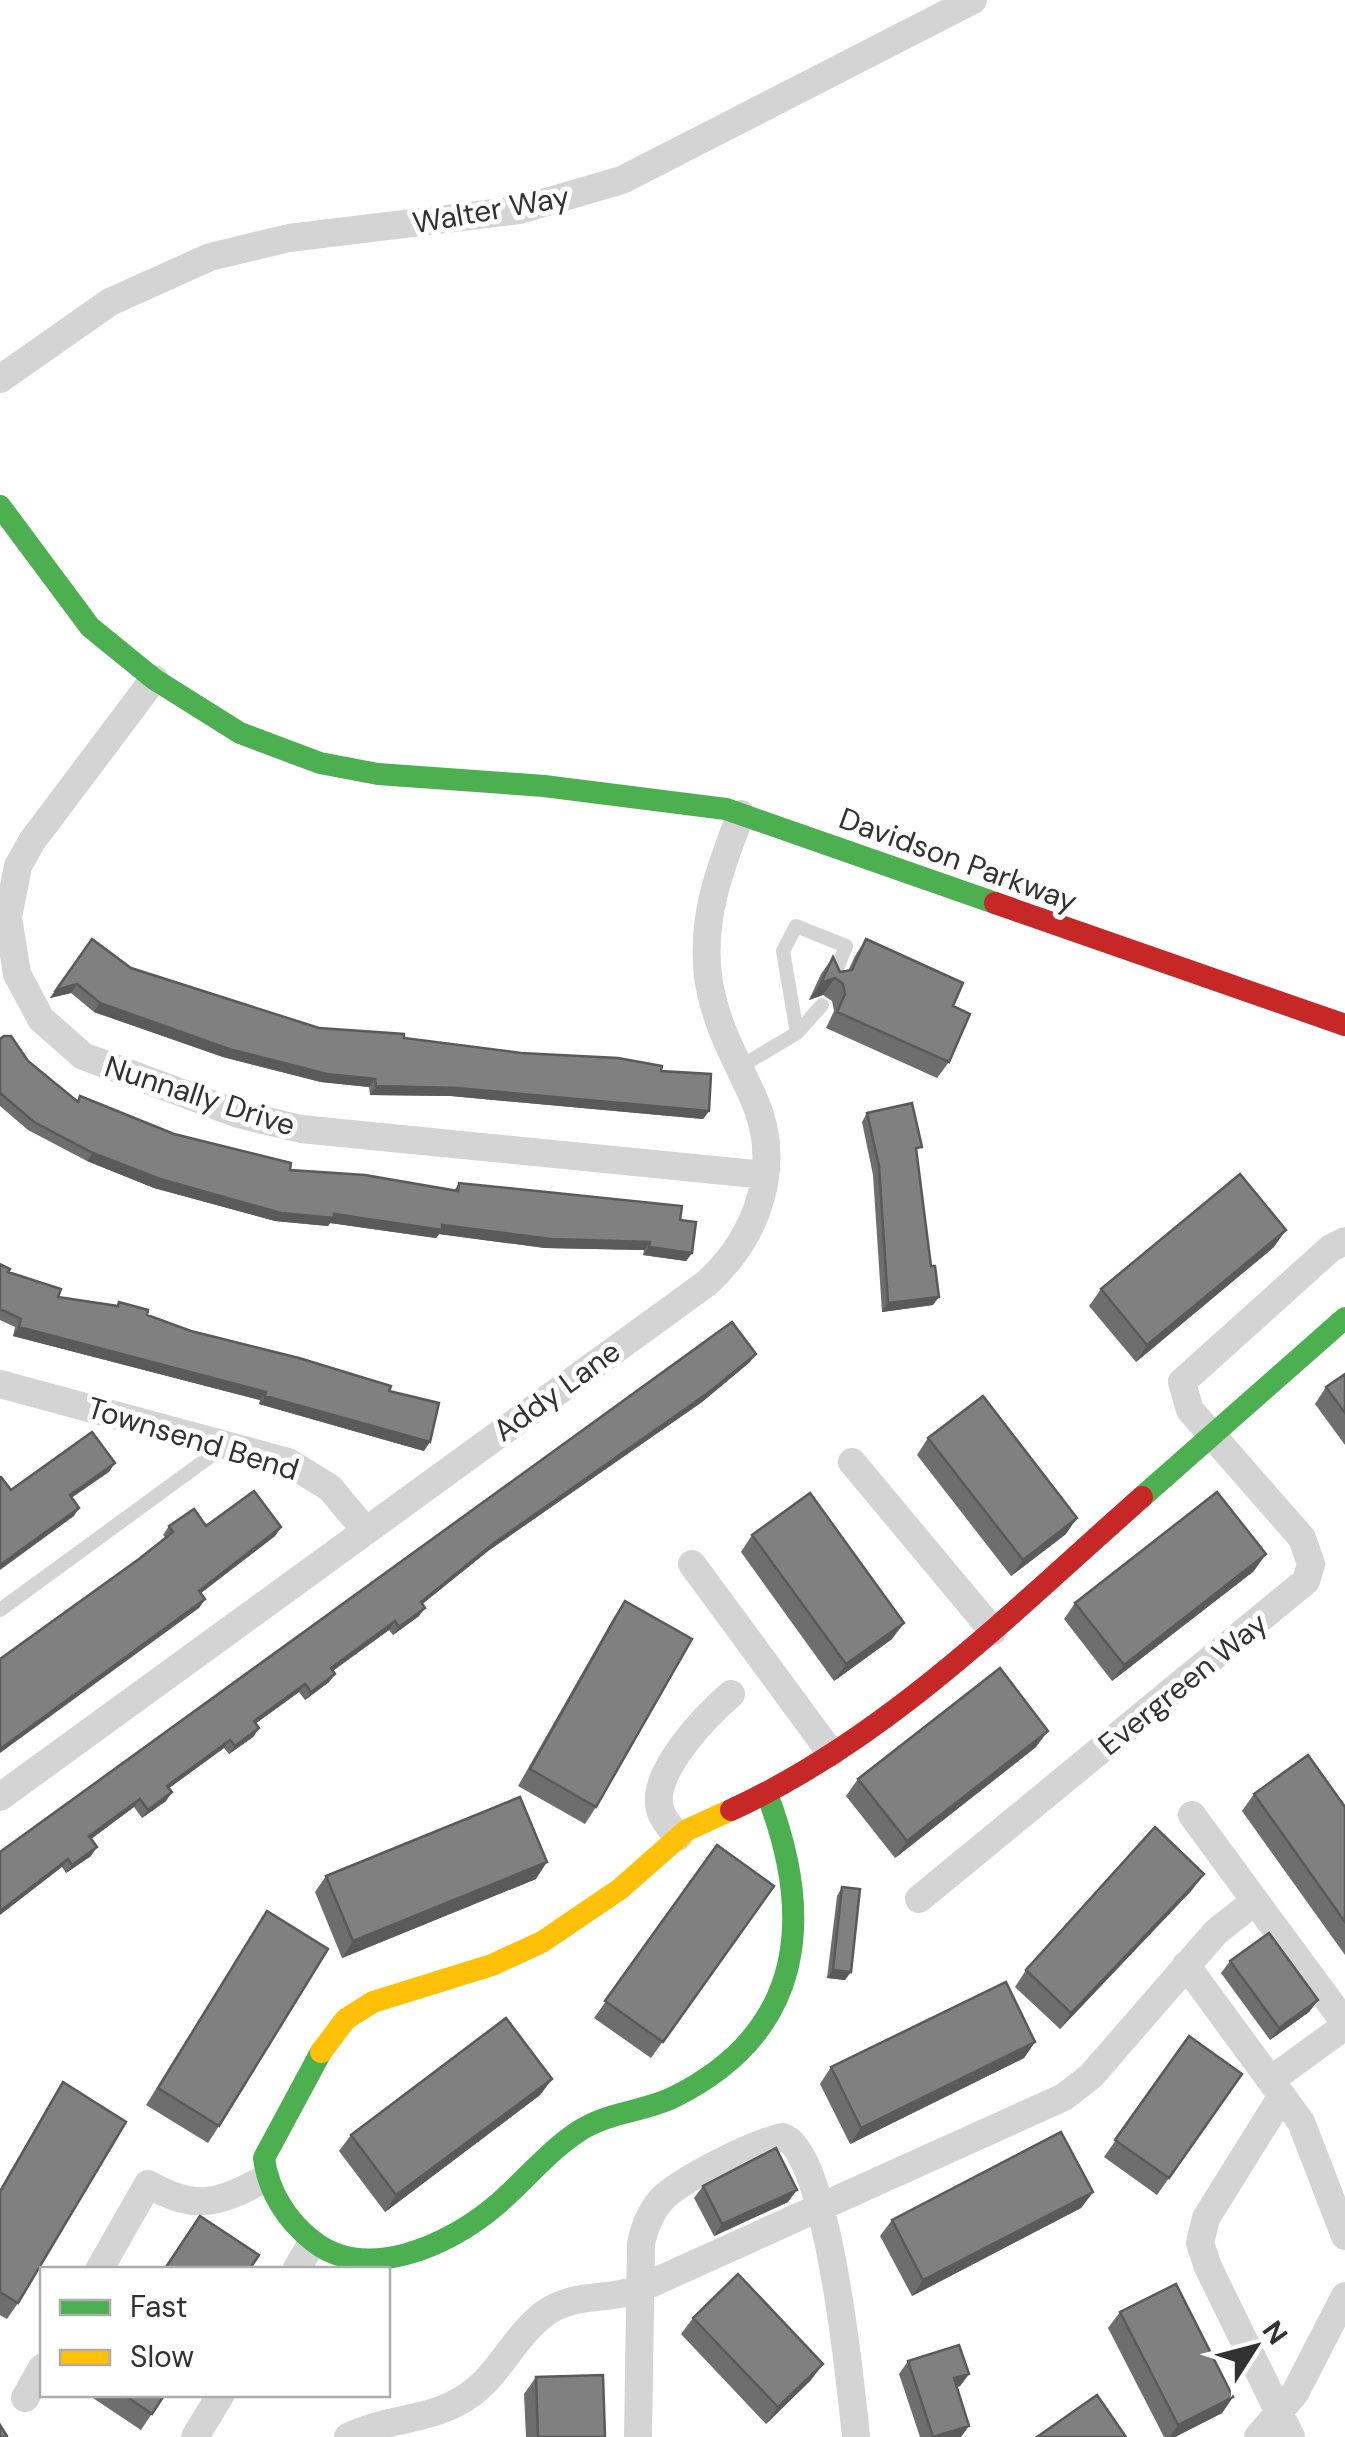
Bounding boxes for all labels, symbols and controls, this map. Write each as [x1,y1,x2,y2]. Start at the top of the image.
street label: Walter Way [410,177,572,242]
street label: Davidson Parkway [834,798,1083,921]
street label: Nunnally Drive [100,1046,300,1145]
street label: Addy Lane [485,1331,628,1450]
street label: Townsend Bend [83,1388,303,1489]
street label: Evergreen Way [1090,1603,1275,1764]
legend [40,2267,390,2397]
text: Fast [130,2287,188,2326]
north arrow [1205,2297,1305,2397]
text: N [1254,2313,1296,2352]
text: Slow [130,2337,194,2376]

